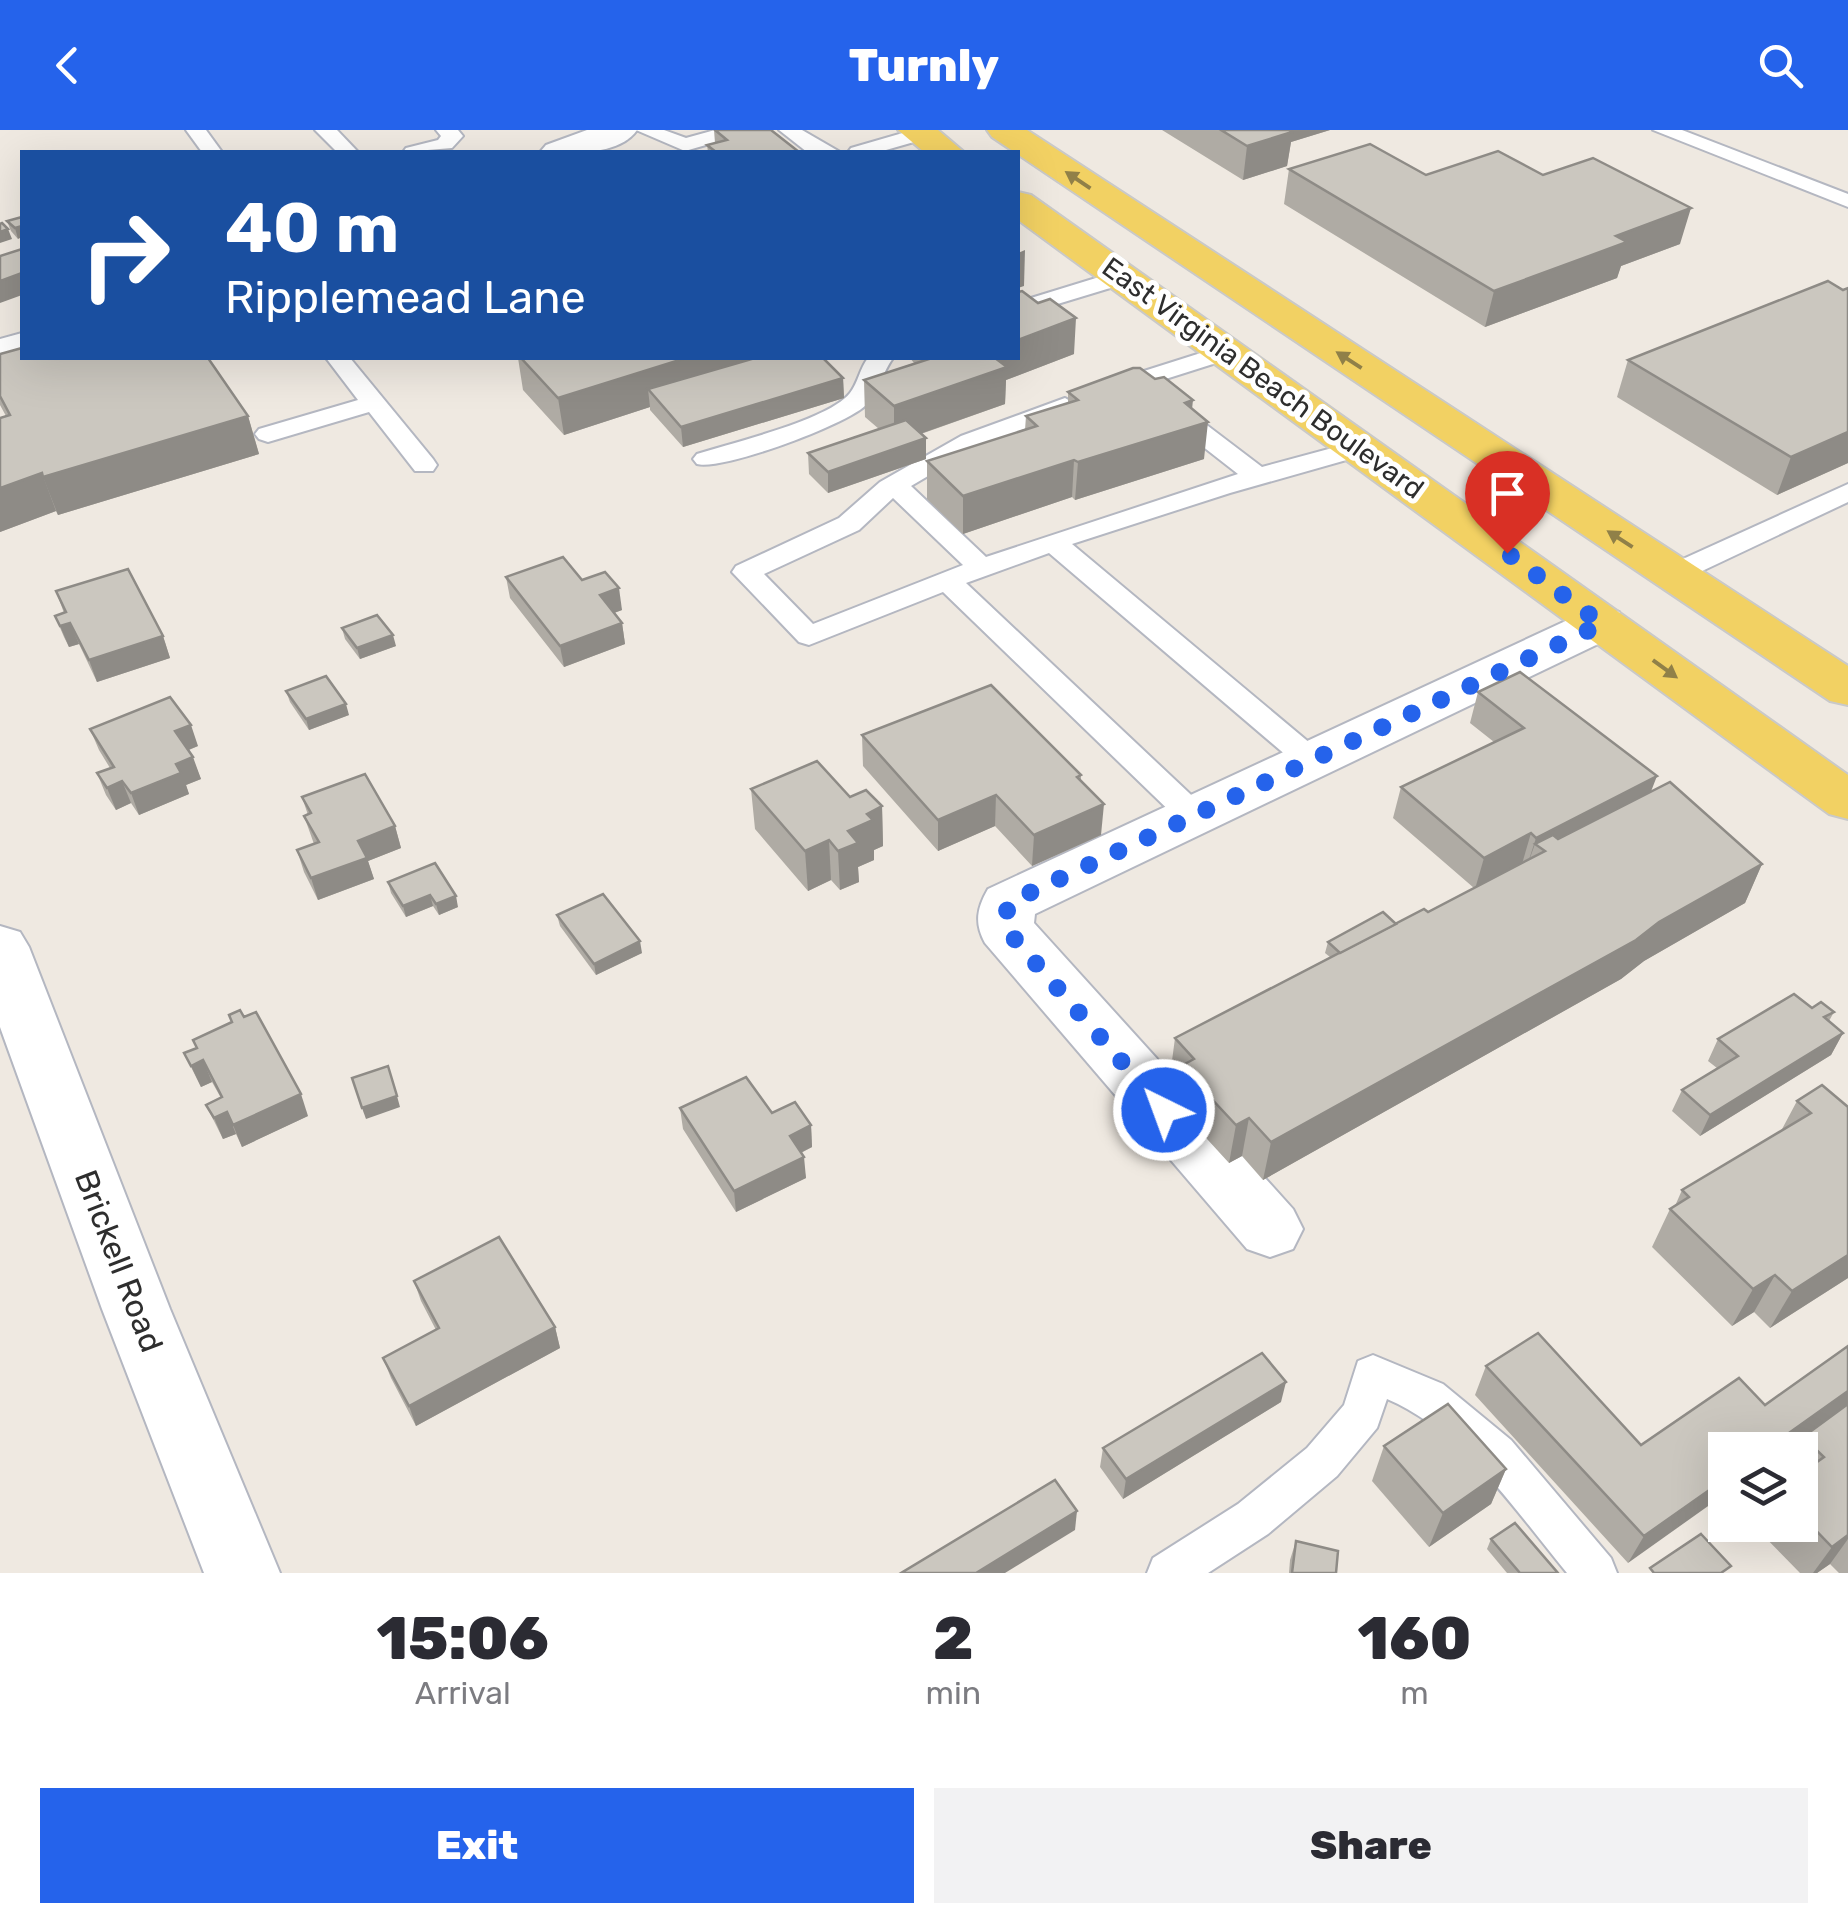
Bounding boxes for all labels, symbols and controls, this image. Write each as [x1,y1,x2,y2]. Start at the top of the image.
icon: back [40,38,95,93]
icon: search [1753,38,1808,93]
text: Turnly [849,39,999,92]
one-way arrow [1065,171,1092,190]
text: 40 m [225,187,399,270]
icon: right [60,190,190,320]
street label: East Virginia Beach Boulevard [1096,250,1430,506]
text: Ripplemead Lane [225,271,586,324]
one-way arrow [1335,352,1363,370]
pin [1465,451,1550,554]
icon: arrive [1480,466,1535,521]
one-way arrow [1607,531,1634,549]
one-way arrow [1652,658,1678,678]
position arrow [1112,1058,1216,1162]
street label: Brickell Road [67,1165,171,1357]
map controls [1708,1432,1818,1542]
button: layers [1708,1432,1818,1542]
text: 15:06 [377,1603,549,1674]
text: 2 [933,1603,974,1674]
text: 160 [1358,1603,1471,1674]
text: Arrival [415,1674,511,1712]
text: min [925,1674,981,1712]
text: m [1400,1674,1429,1712]
button: Exit [40,1788,914,1903]
button: Share [934,1788,1808,1903]

